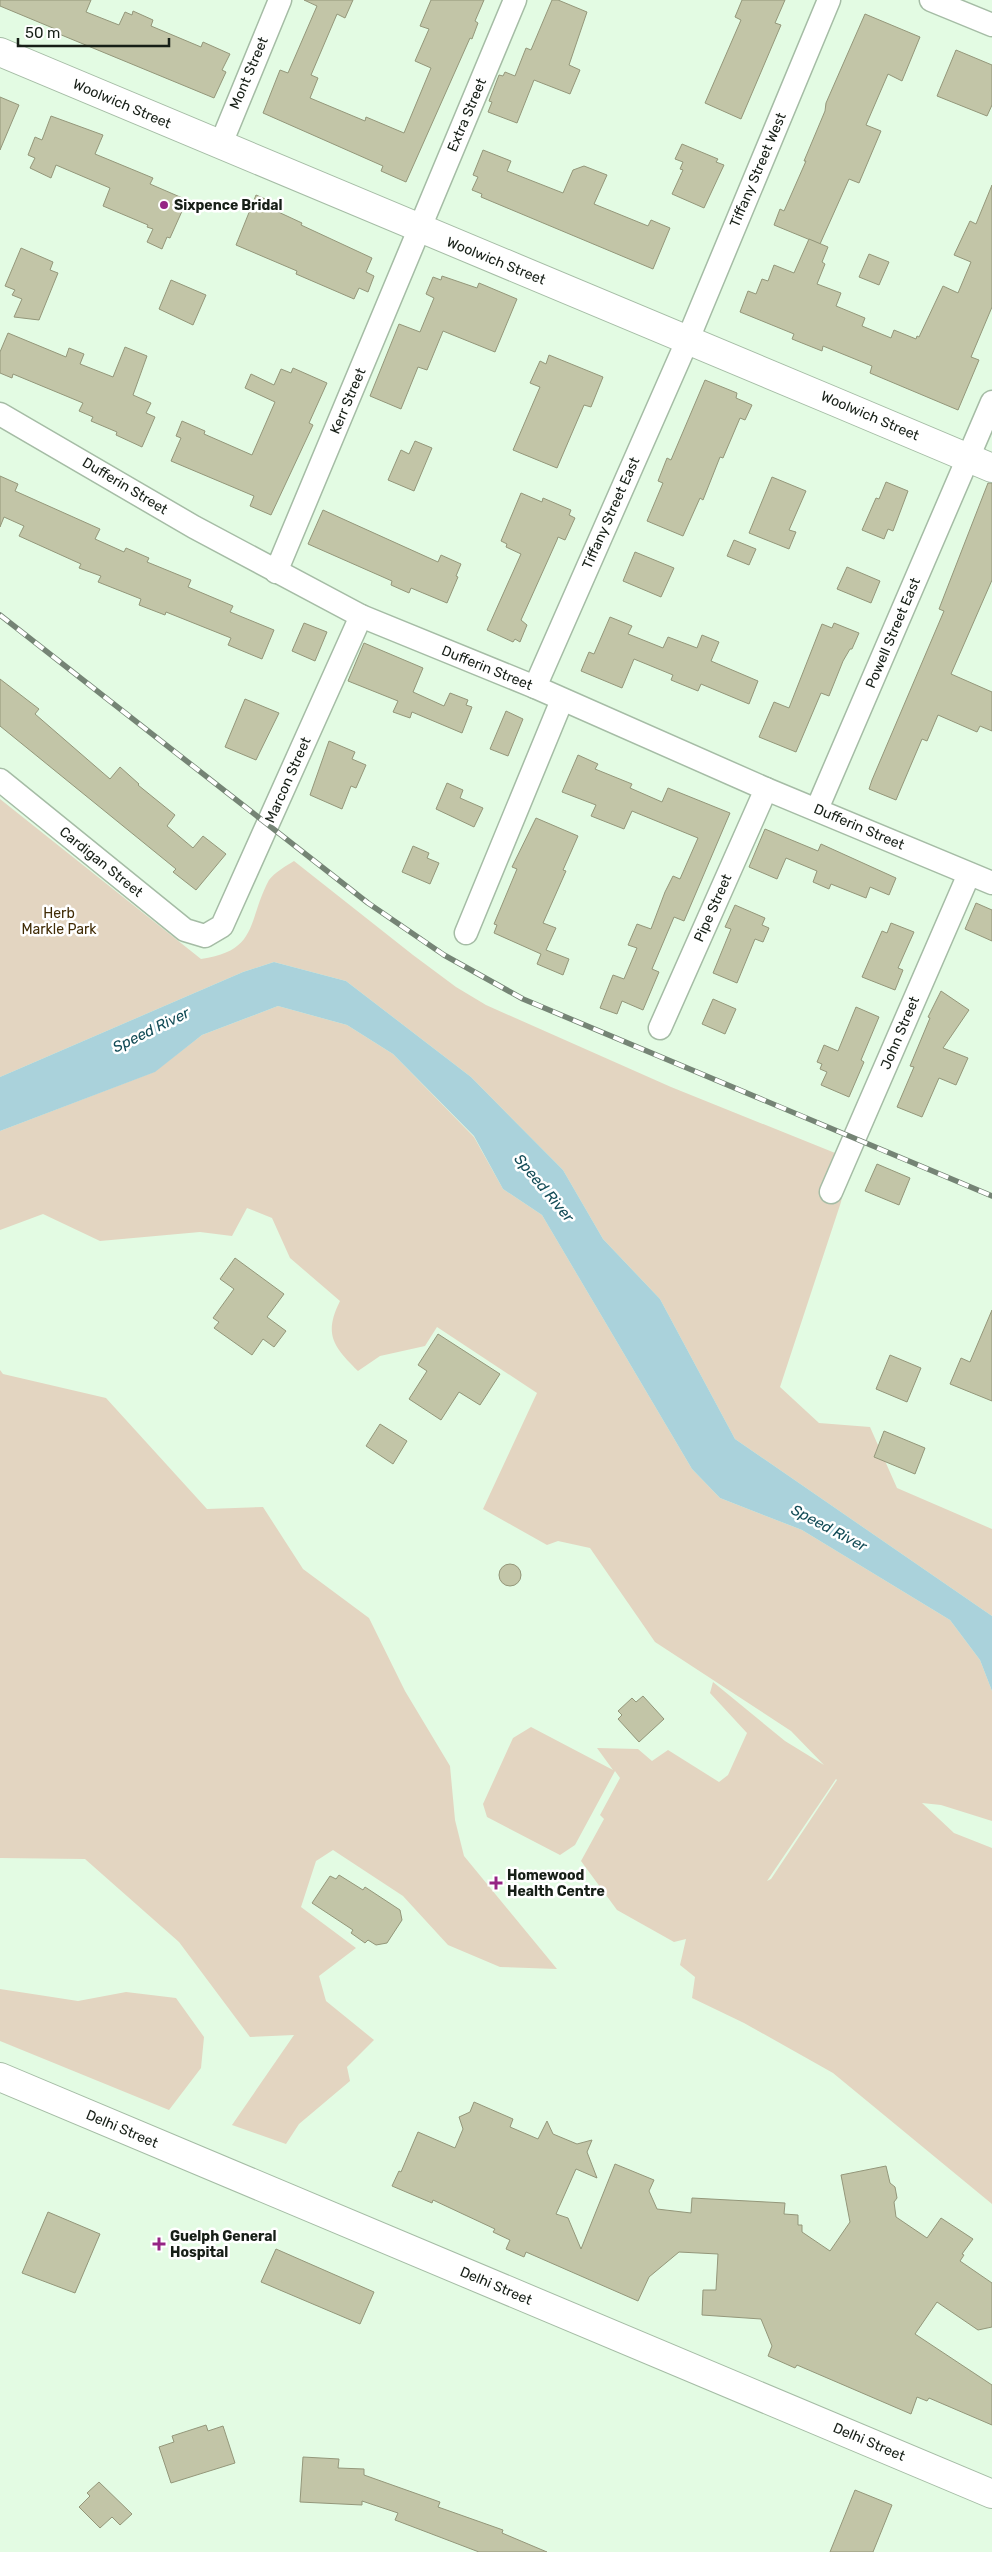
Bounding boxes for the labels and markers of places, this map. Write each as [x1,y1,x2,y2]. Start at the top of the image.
place label: Sixpence Bridal [174,197,283,214]
marker: Sixpence Bridal [158,199,170,211]
place label: Homewood Health Centre [507,1867,605,1900]
marker: Homewood Health Centre [489,1876,503,1890]
place label: Guelph General Hospital [170,2228,277,2261]
marker: Guelph General Hospital [152,2237,166,2251]

